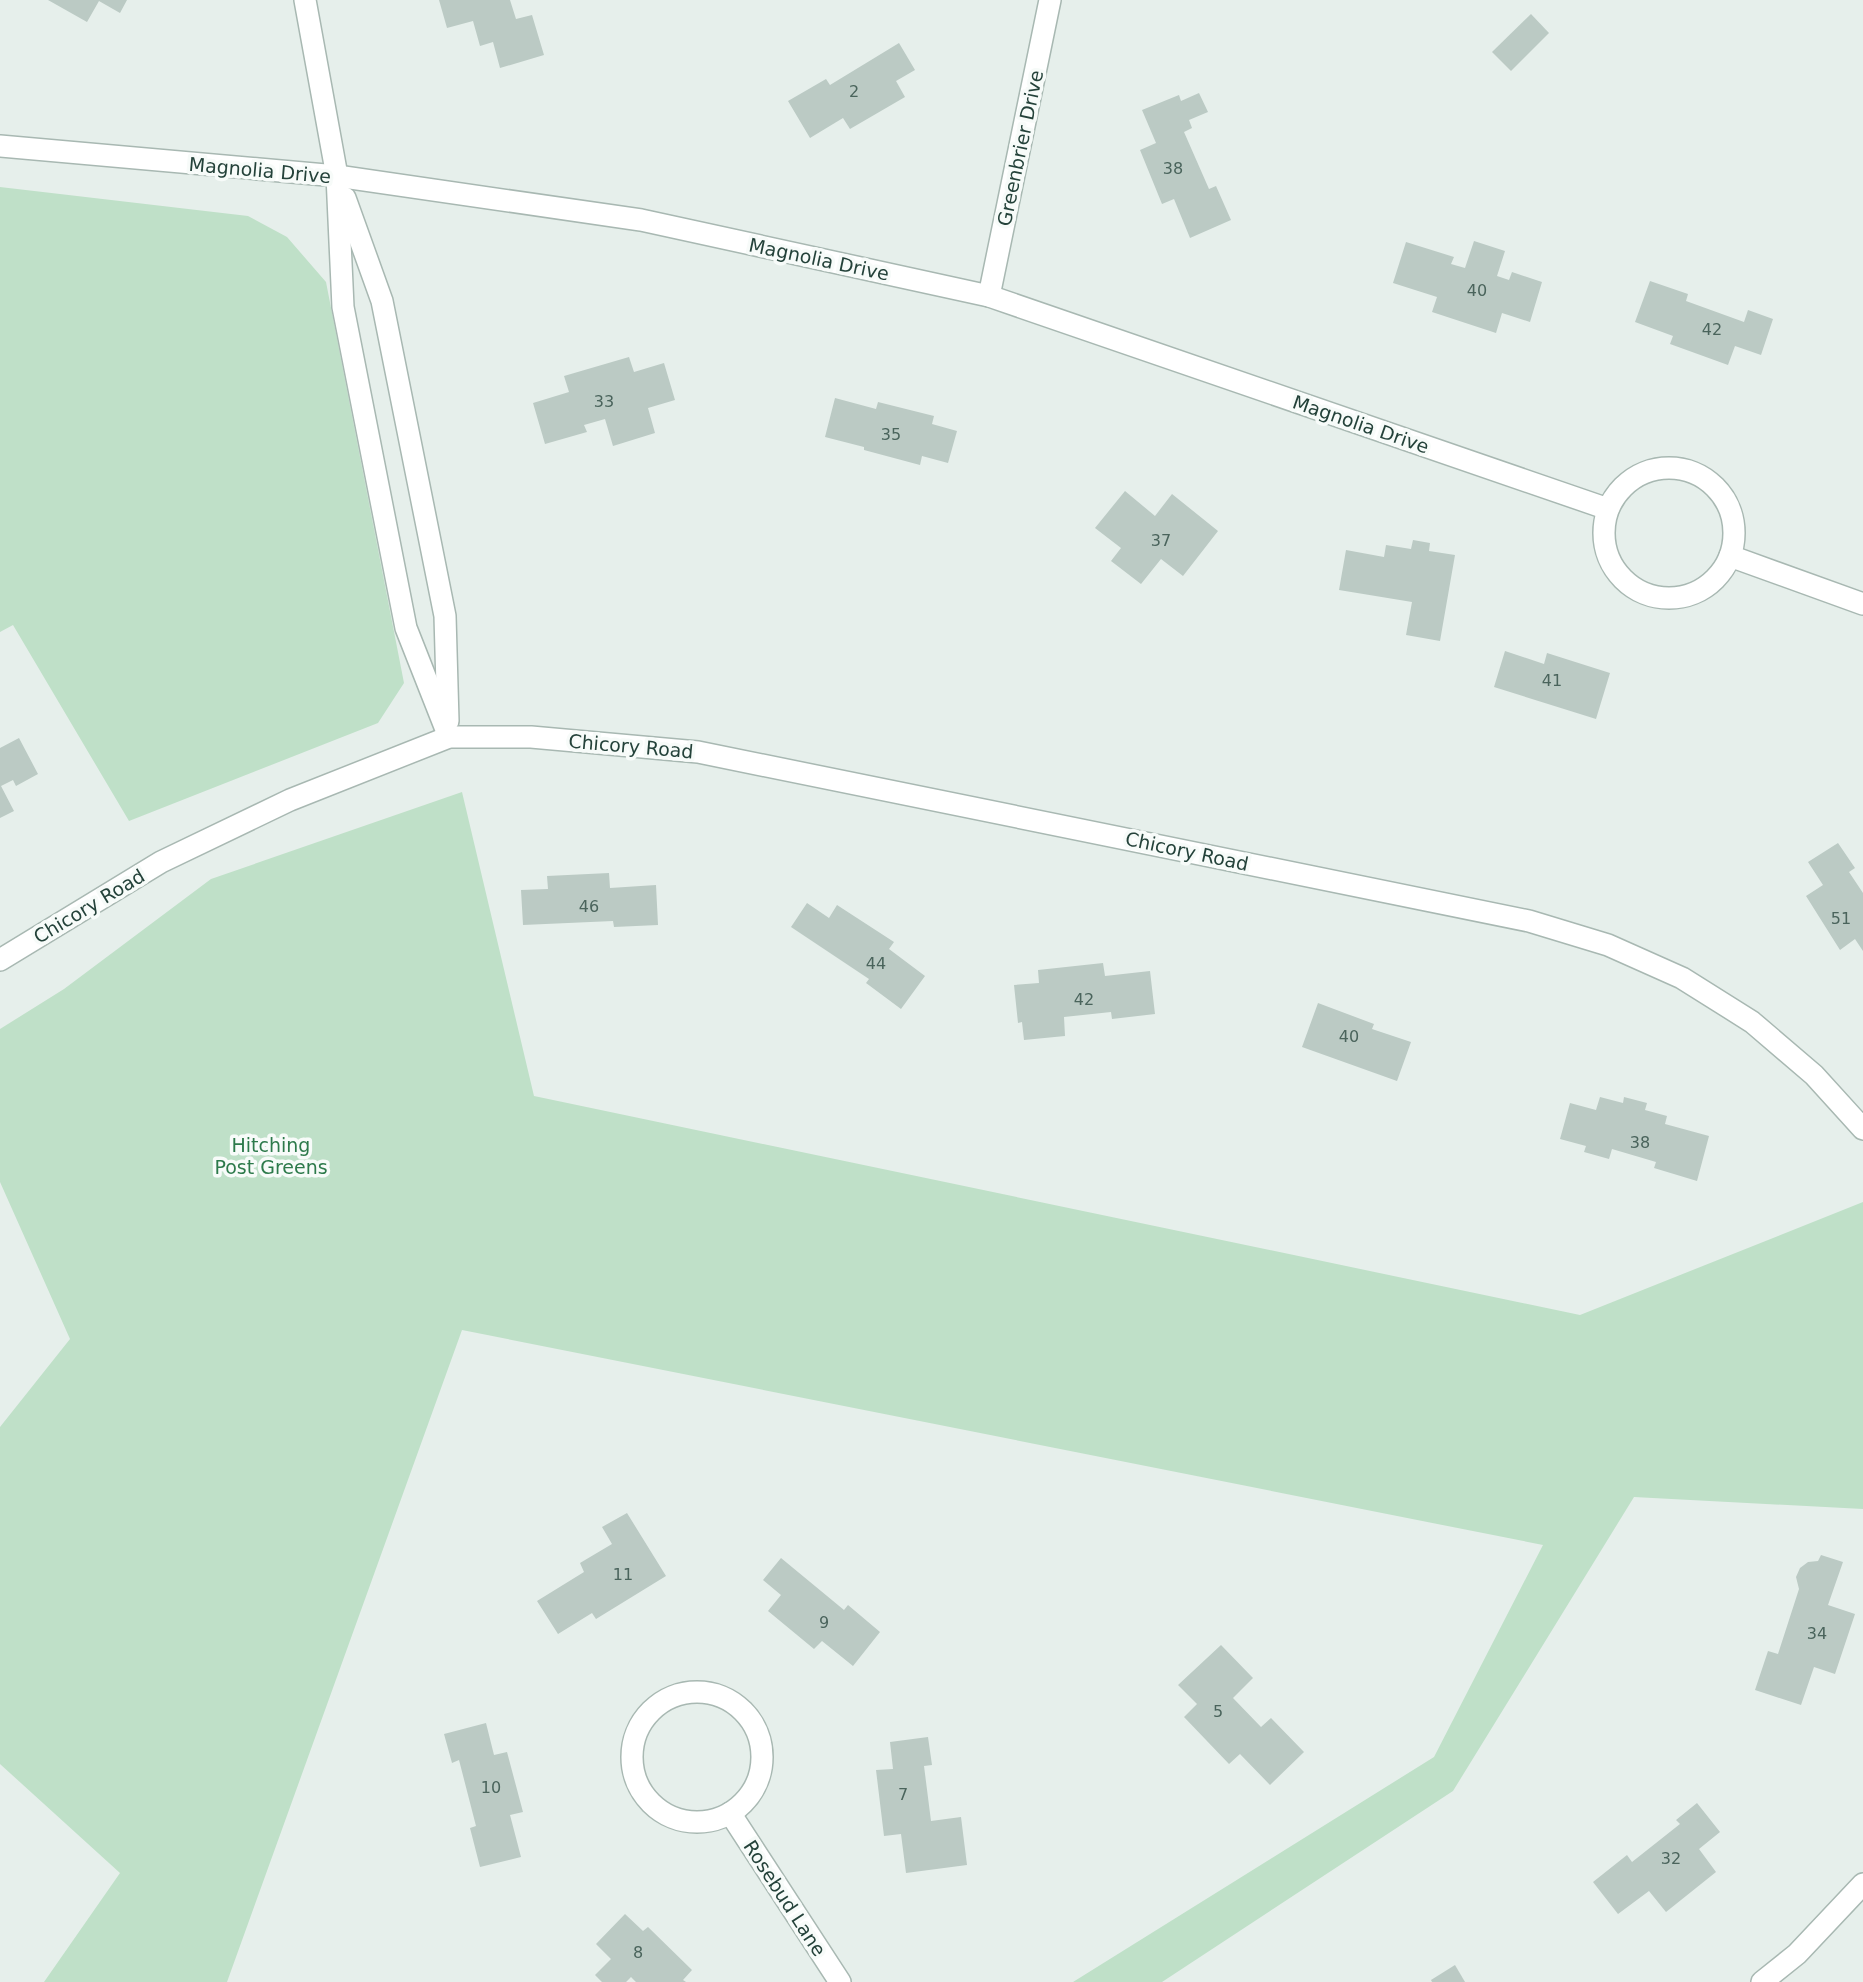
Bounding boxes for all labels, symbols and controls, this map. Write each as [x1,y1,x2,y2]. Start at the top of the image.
street label: Greenbrier Drive [993,68,1047,228]
house number: 2 [849,82,859,101]
street label: Magnolia Drive [188,153,332,187]
house number: 38 [1163,159,1183,178]
street label: Magnolia Drive [747,233,891,285]
house number: 40 [1467,281,1487,300]
house number: 42 [1702,320,1722,339]
street label: Magnolia Drive [1290,390,1432,458]
house number: 33 [594,392,614,411]
house number: 35 [881,425,901,444]
house number: 37 [1151,531,1171,550]
house number: 41 [1542,671,1562,690]
street label: Chicory Road [568,730,694,762]
street label: Chicory Road [1123,827,1251,875]
street label: Chicory Road [30,864,148,948]
house number: 46 [579,897,599,916]
house number: 51 [1831,909,1851,928]
house number: 44 [866,954,886,973]
house number: 42 [1074,990,1094,1009]
house number: 40 [1339,1027,1359,1046]
house number: 38 [1630,1133,1650,1152]
park label: Hitching Post Greens [214,1134,328,1178]
house number: 11 [613,1565,633,1584]
house number: 9 [819,1613,829,1632]
house number: 34 [1807,1624,1827,1643]
house number: 5 [1213,1702,1223,1721]
house number: 10 [481,1778,501,1797]
house number: 7 [898,1785,908,1804]
street label: Rosebud Lane [739,1836,831,1960]
house number: 32 [1661,1849,1681,1868]
house number: 8 [633,1943,643,1962]

